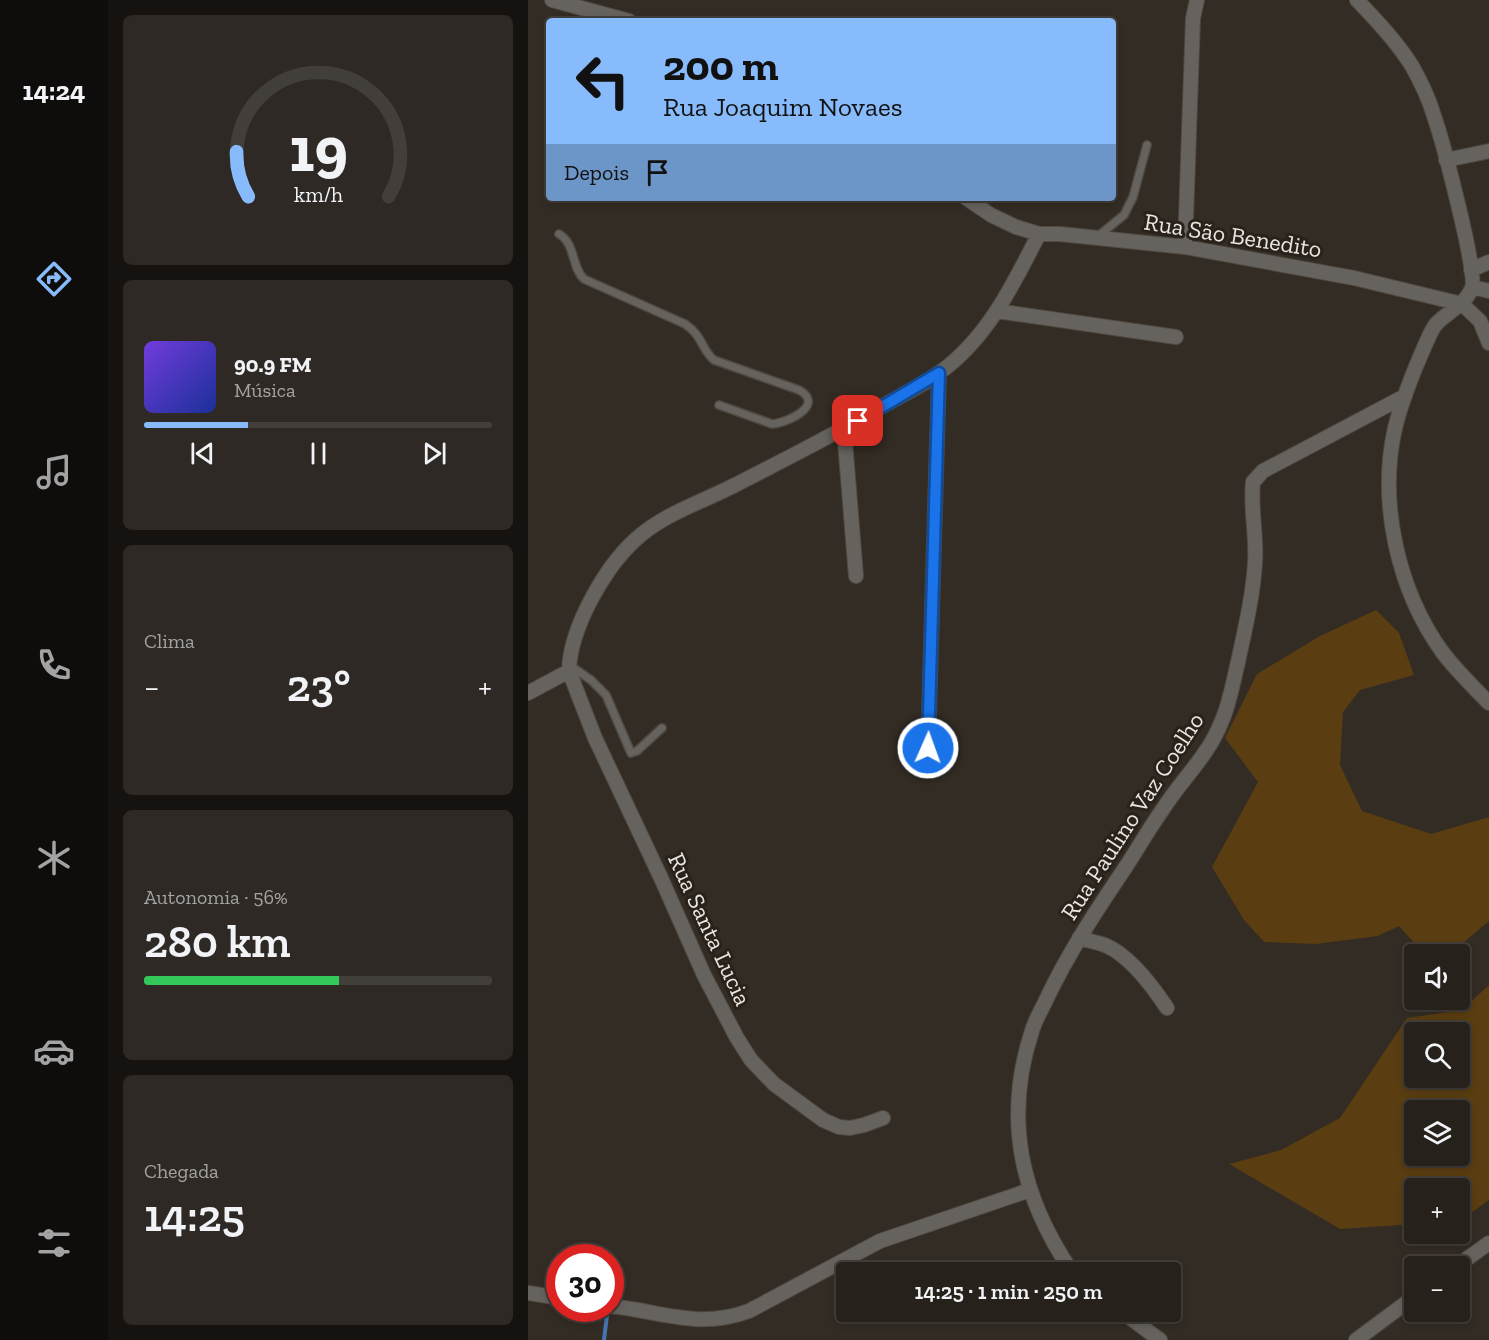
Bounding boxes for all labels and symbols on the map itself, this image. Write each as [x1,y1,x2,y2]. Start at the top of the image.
street label: Rua São Benedito [1142,207,1324,263]
pin [832,395,883,446]
street label: Rua Paulino Vaz Coelho [1054,707,1210,925]
position arrow [896,716,960,780]
street label: Rua Santa Lucia [662,848,758,1010]
speed limit sign: 30 [546,1244,624,1322]

